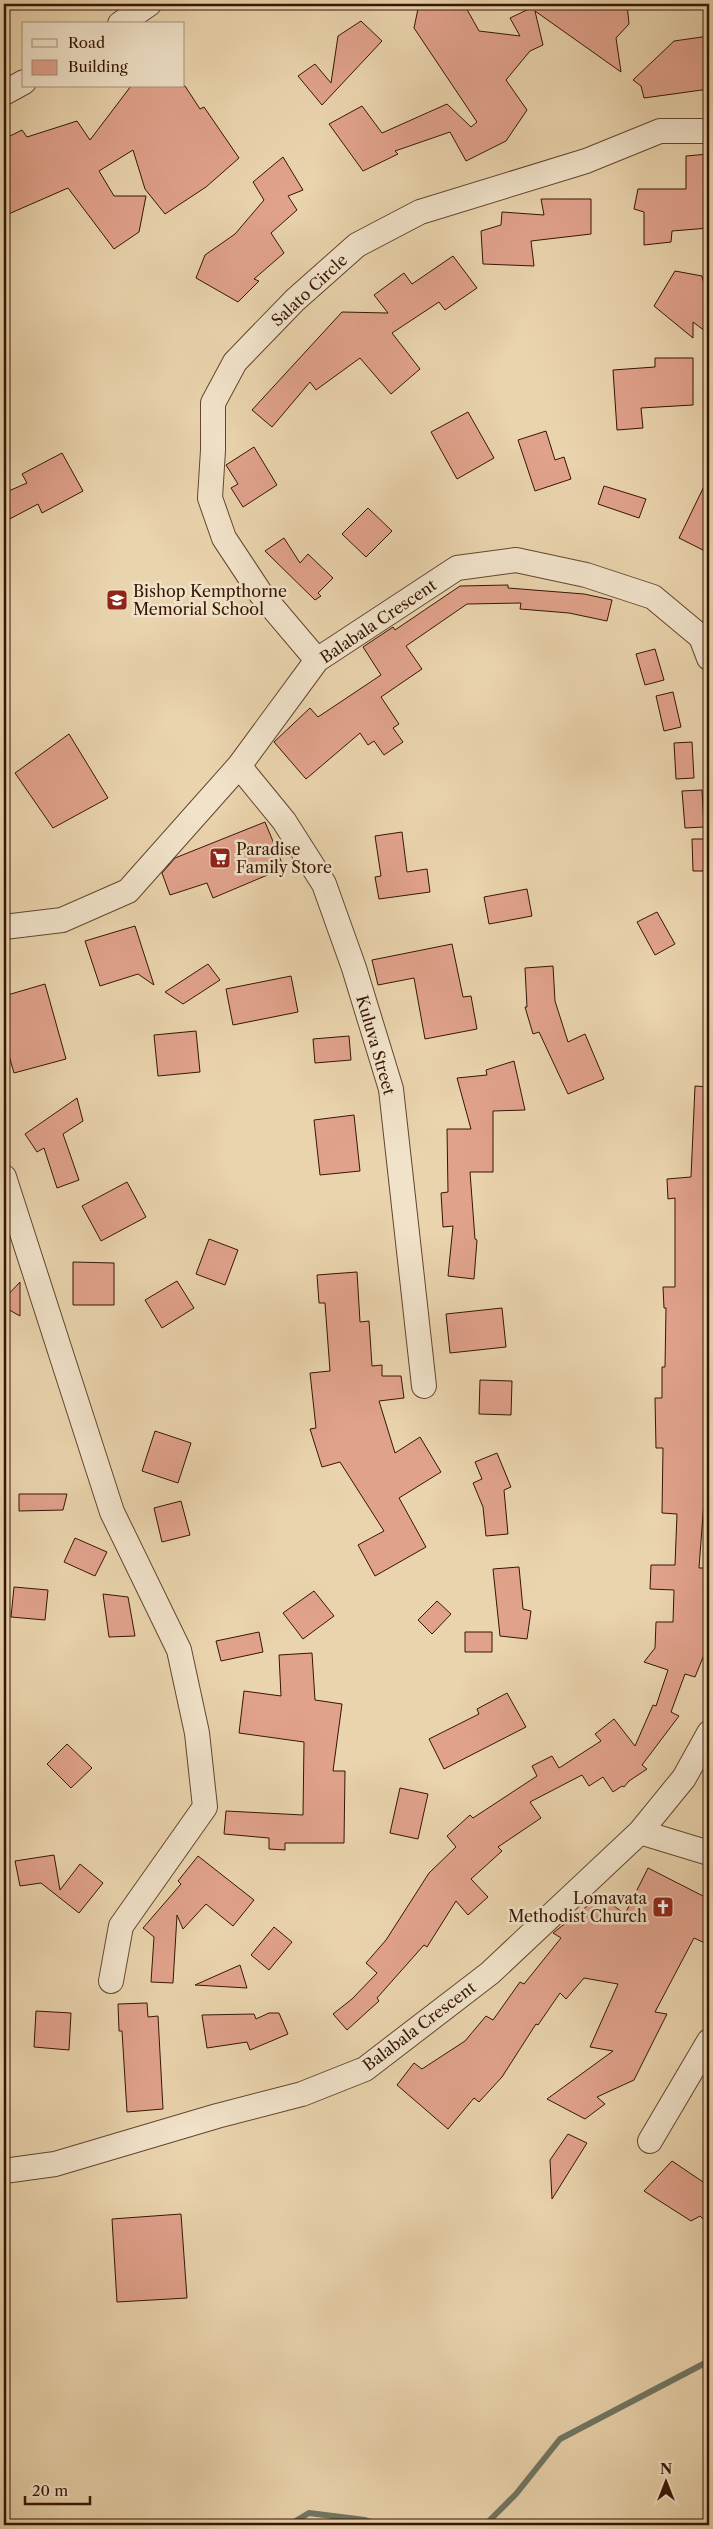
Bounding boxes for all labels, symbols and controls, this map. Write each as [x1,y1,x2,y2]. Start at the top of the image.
legend [22,22,185,88]
text: Road [68,33,105,52]
text: Building [68,57,128,76]
street label: Salato Circle [267,250,351,330]
street label: Balabala Crescent [316,574,440,667]
place label: Bishop Kempthorne Memorial School [133,581,287,619]
school or university icon: Bishop Kempthorne Memorial School [105,588,129,612]
place label: Paradise Family Store [236,839,332,877]
supermarket icon: Paradise Family Store [208,846,232,870]
street label: Kuluva Street [352,993,400,1097]
place label: Lomavata Methodist Church [508,1888,648,1926]
church icon: Lomavata Methodist Church [651,1895,675,1919]
street label: Balabala Crescent [359,1977,480,2075]
north arrow [640,2456,690,2506]
text: N [660,2460,672,2478]
scale bar [25,2474,90,2506]
text: 20 m [32,2481,68,2500]

